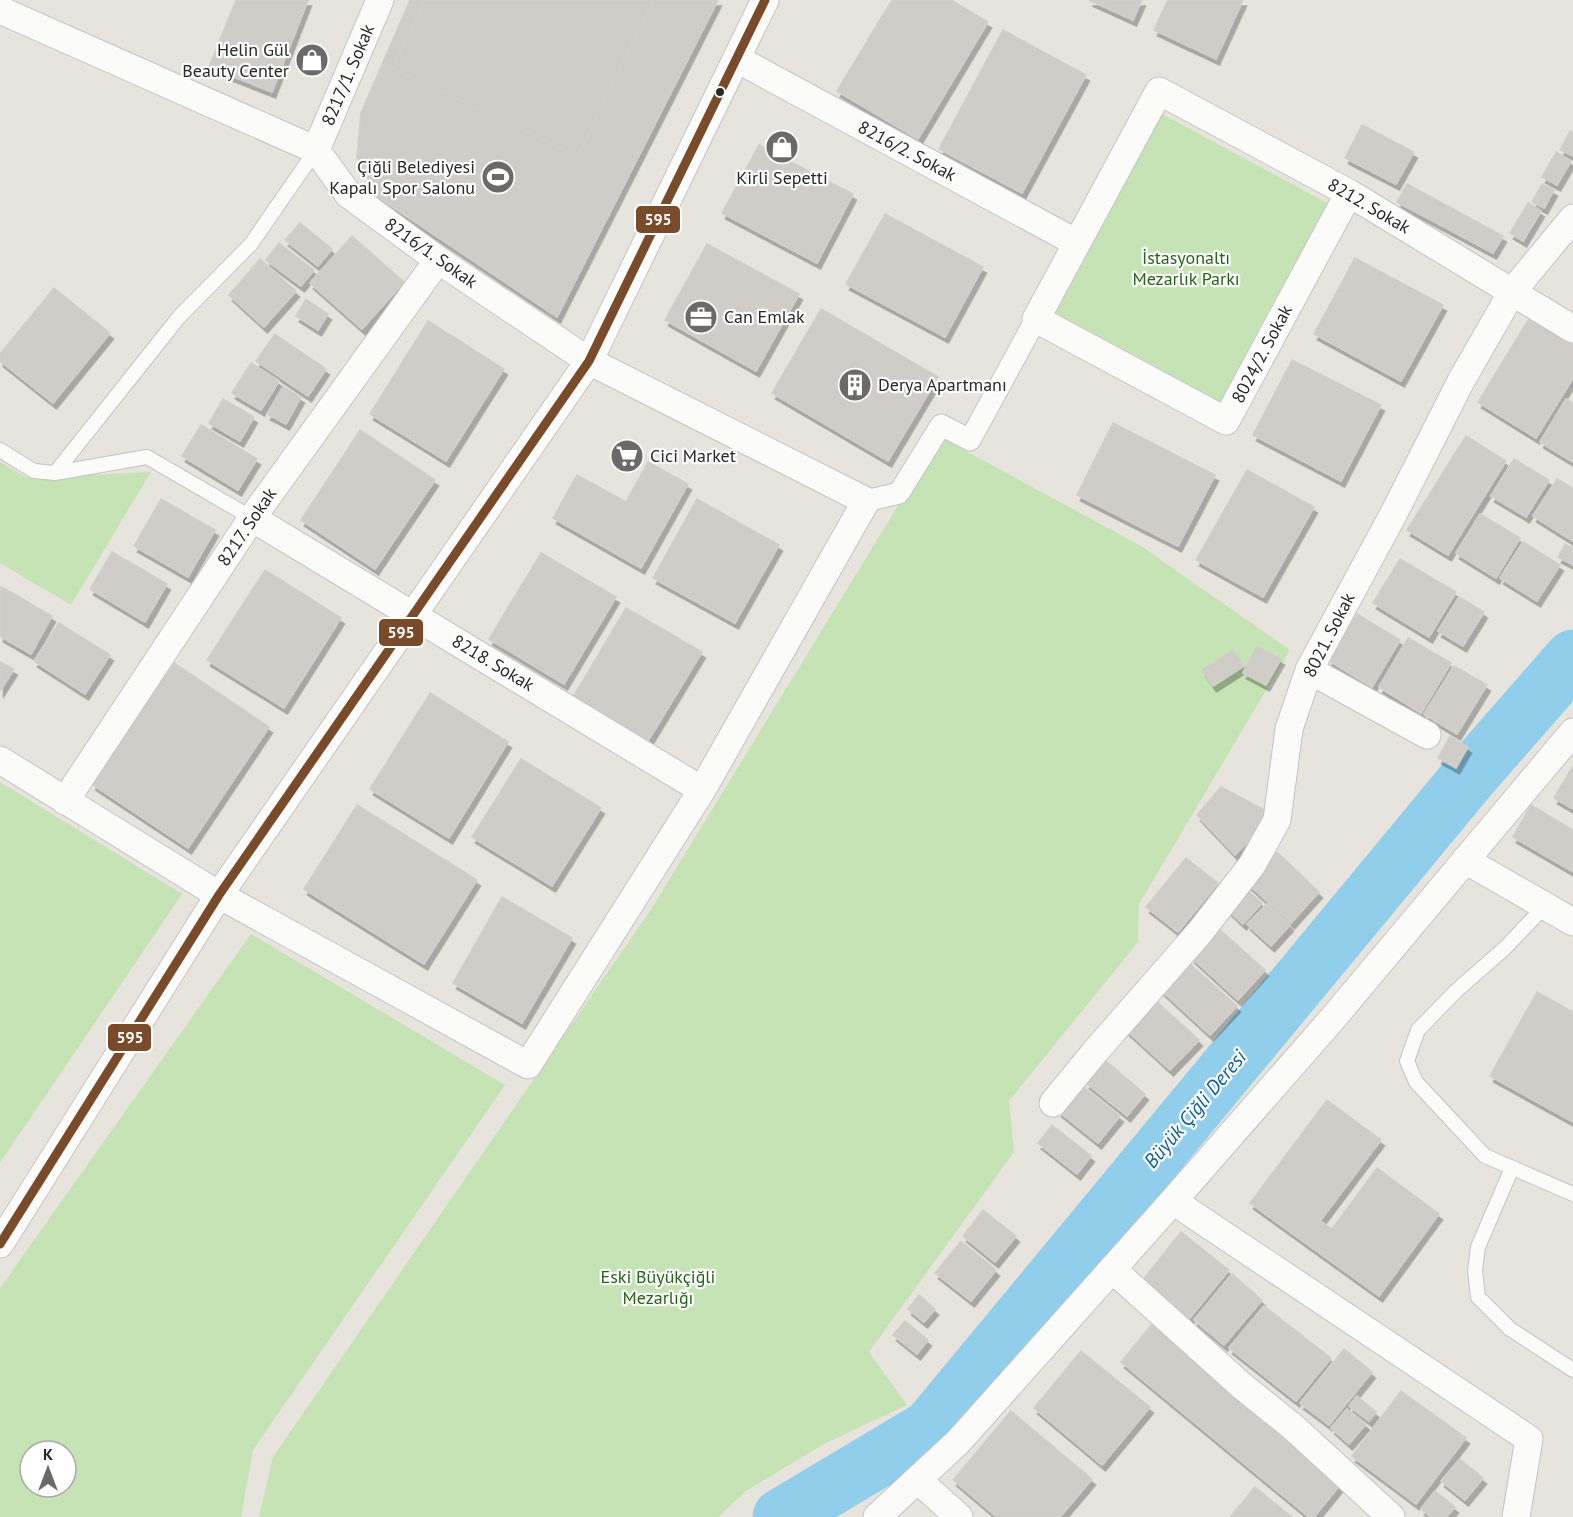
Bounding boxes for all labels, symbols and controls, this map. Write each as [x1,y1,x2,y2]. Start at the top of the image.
street label: 8217/1. Sokak [316,20,379,129]
place label: Helin Gül Beauty Center [182,38,290,82]
shop icon: Helin Gül Beauty Center [294,42,330,78]
unlabelled marker [714,86,726,98]
street label: 8216/2. Sokak [854,115,961,186]
shop icon: Kirli Sepetti [764,129,800,165]
place label: Çiğli Belediyesi Kapalı Spor Salonu [329,155,475,199]
sports icon: Çiğli Belediyesi Kapalı Spor Salonu [480,159,516,195]
place label: Kirli Sepetti [736,166,828,189]
street label: 8212. Sokak [1324,173,1415,239]
line badge: 595 [635,205,681,234]
text: 595 [644,209,672,229]
street label: 8216/1. Sokak [380,212,482,293]
park label: İstasyonaltı Mezarlık Parkı [1132,246,1240,290]
office icon: Can Emlak [683,299,719,335]
street label: 8024/2. Sokak [1226,300,1297,407]
place label: Can Emlak [724,305,805,328]
building icon: Derya Apartmanı [837,367,873,403]
place label: Derya Apartmanı [878,373,1007,396]
supermarket icon: Cici Market [609,438,645,474]
place label: Cici Market [650,444,736,467]
street label: 8217. Sokak [212,483,281,570]
street label: 8021. Sokak [1297,588,1360,681]
line badge: 595 [378,618,424,647]
text: 595 [387,622,415,642]
street label: 8218. Sokak [448,629,539,696]
line badge: 595 [107,1023,152,1052]
text: 595 [116,1027,144,1047]
water label: Büyük Çiğli Deresi [1138,1044,1253,1173]
park label: Eski Büyükçiğli Mezarlığı [601,1265,715,1309]
north arrow [18,1439,78,1499]
text: K [43,1444,53,1464]

